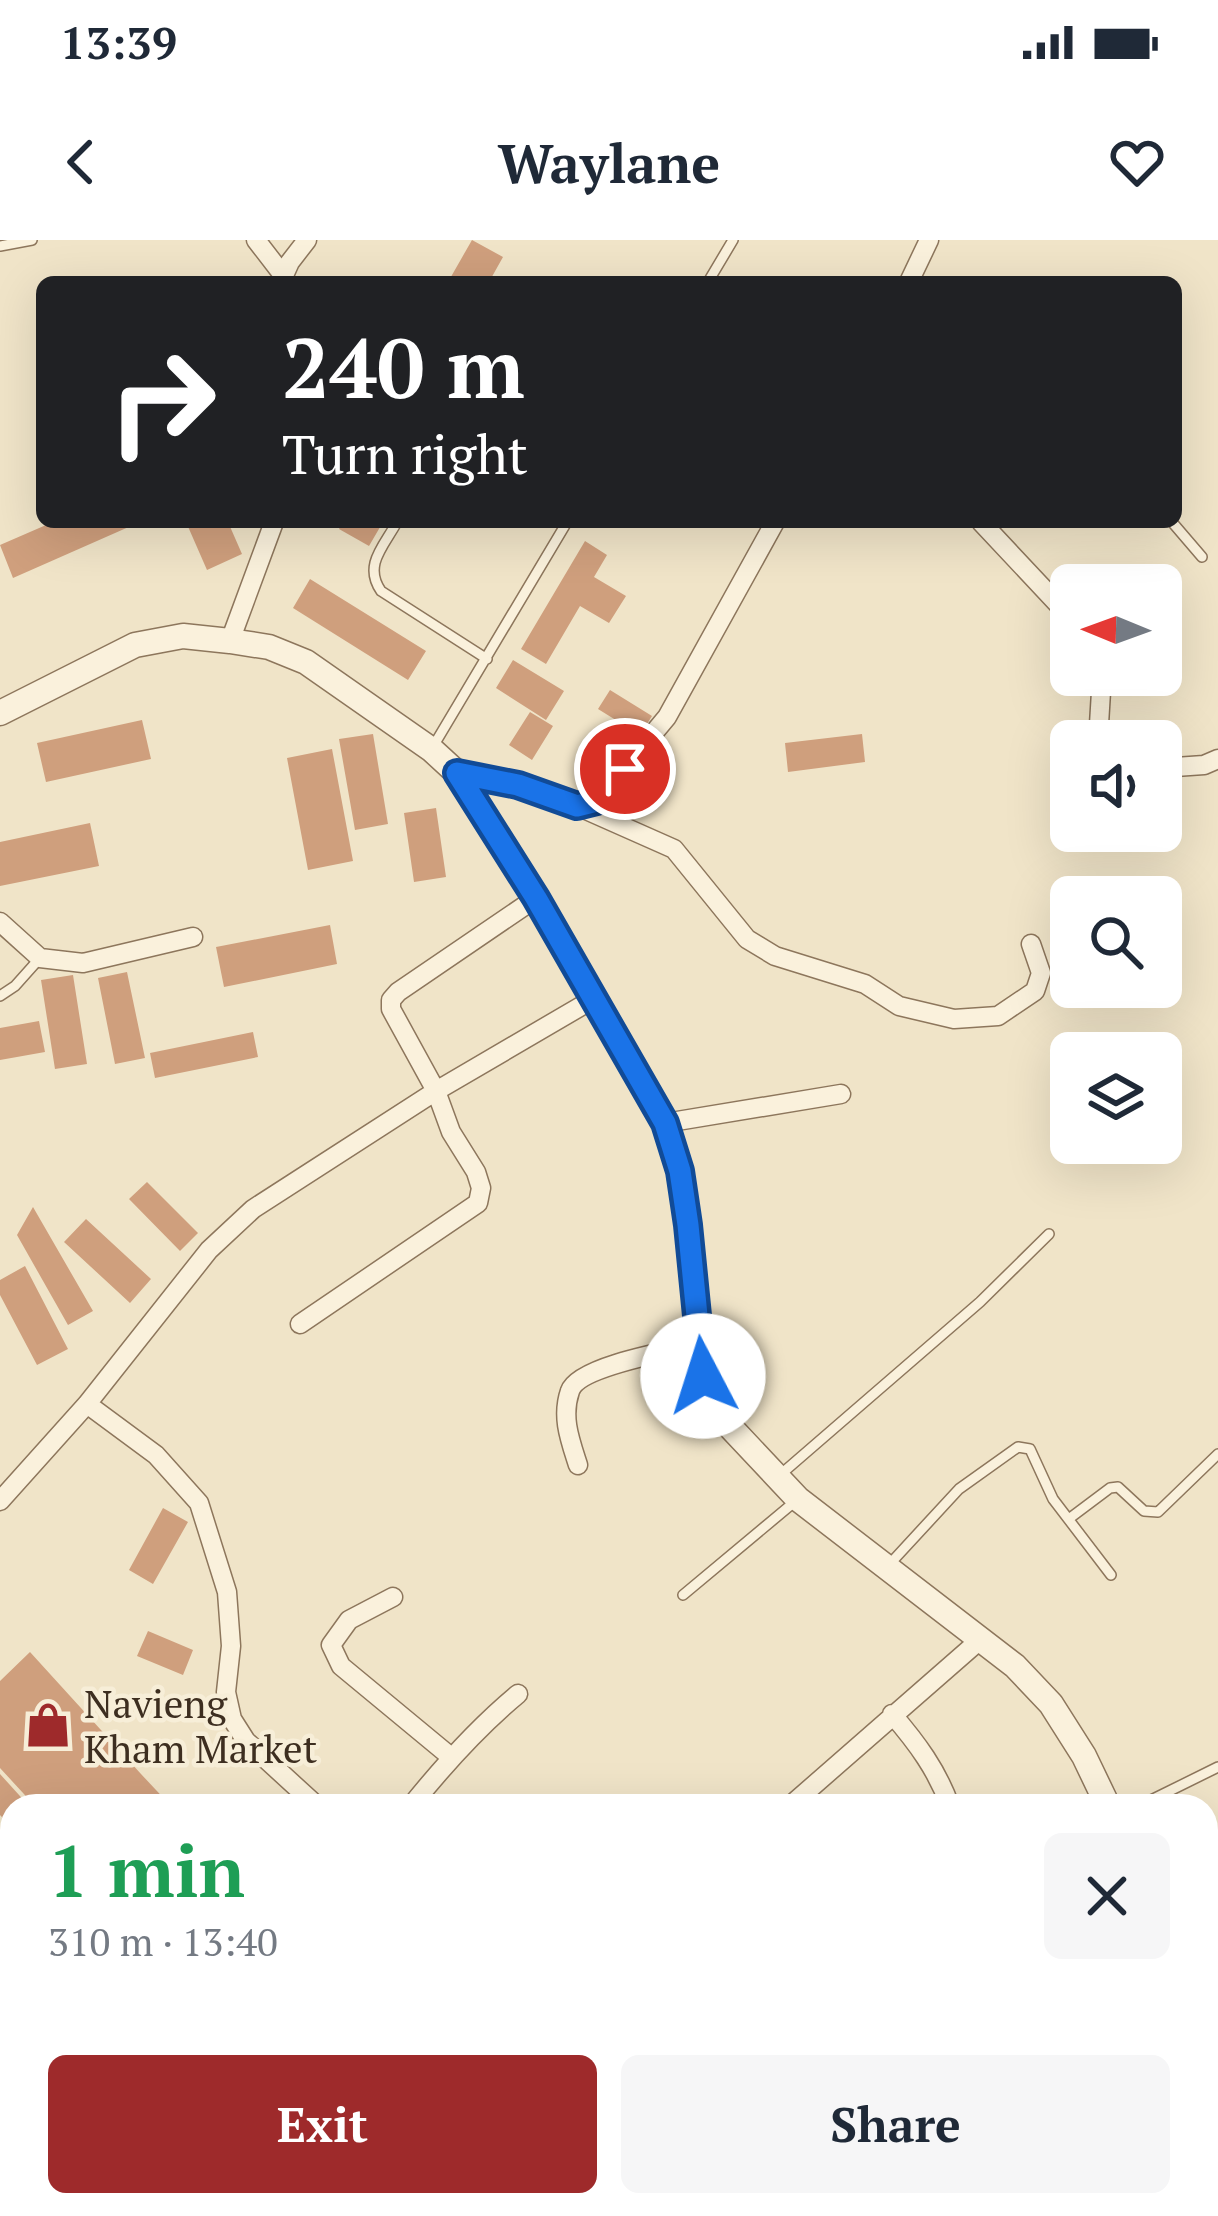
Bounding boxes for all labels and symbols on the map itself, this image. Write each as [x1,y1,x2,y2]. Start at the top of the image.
north arrow [1050,564,1182,696]
pin [574,718,676,820]
position arrow [640,1313,766,1439]
place label: Navieng Kham Market [84,1677,317,1774]
shop icon: Navieng Kham Market [23,1700,73,1750]

